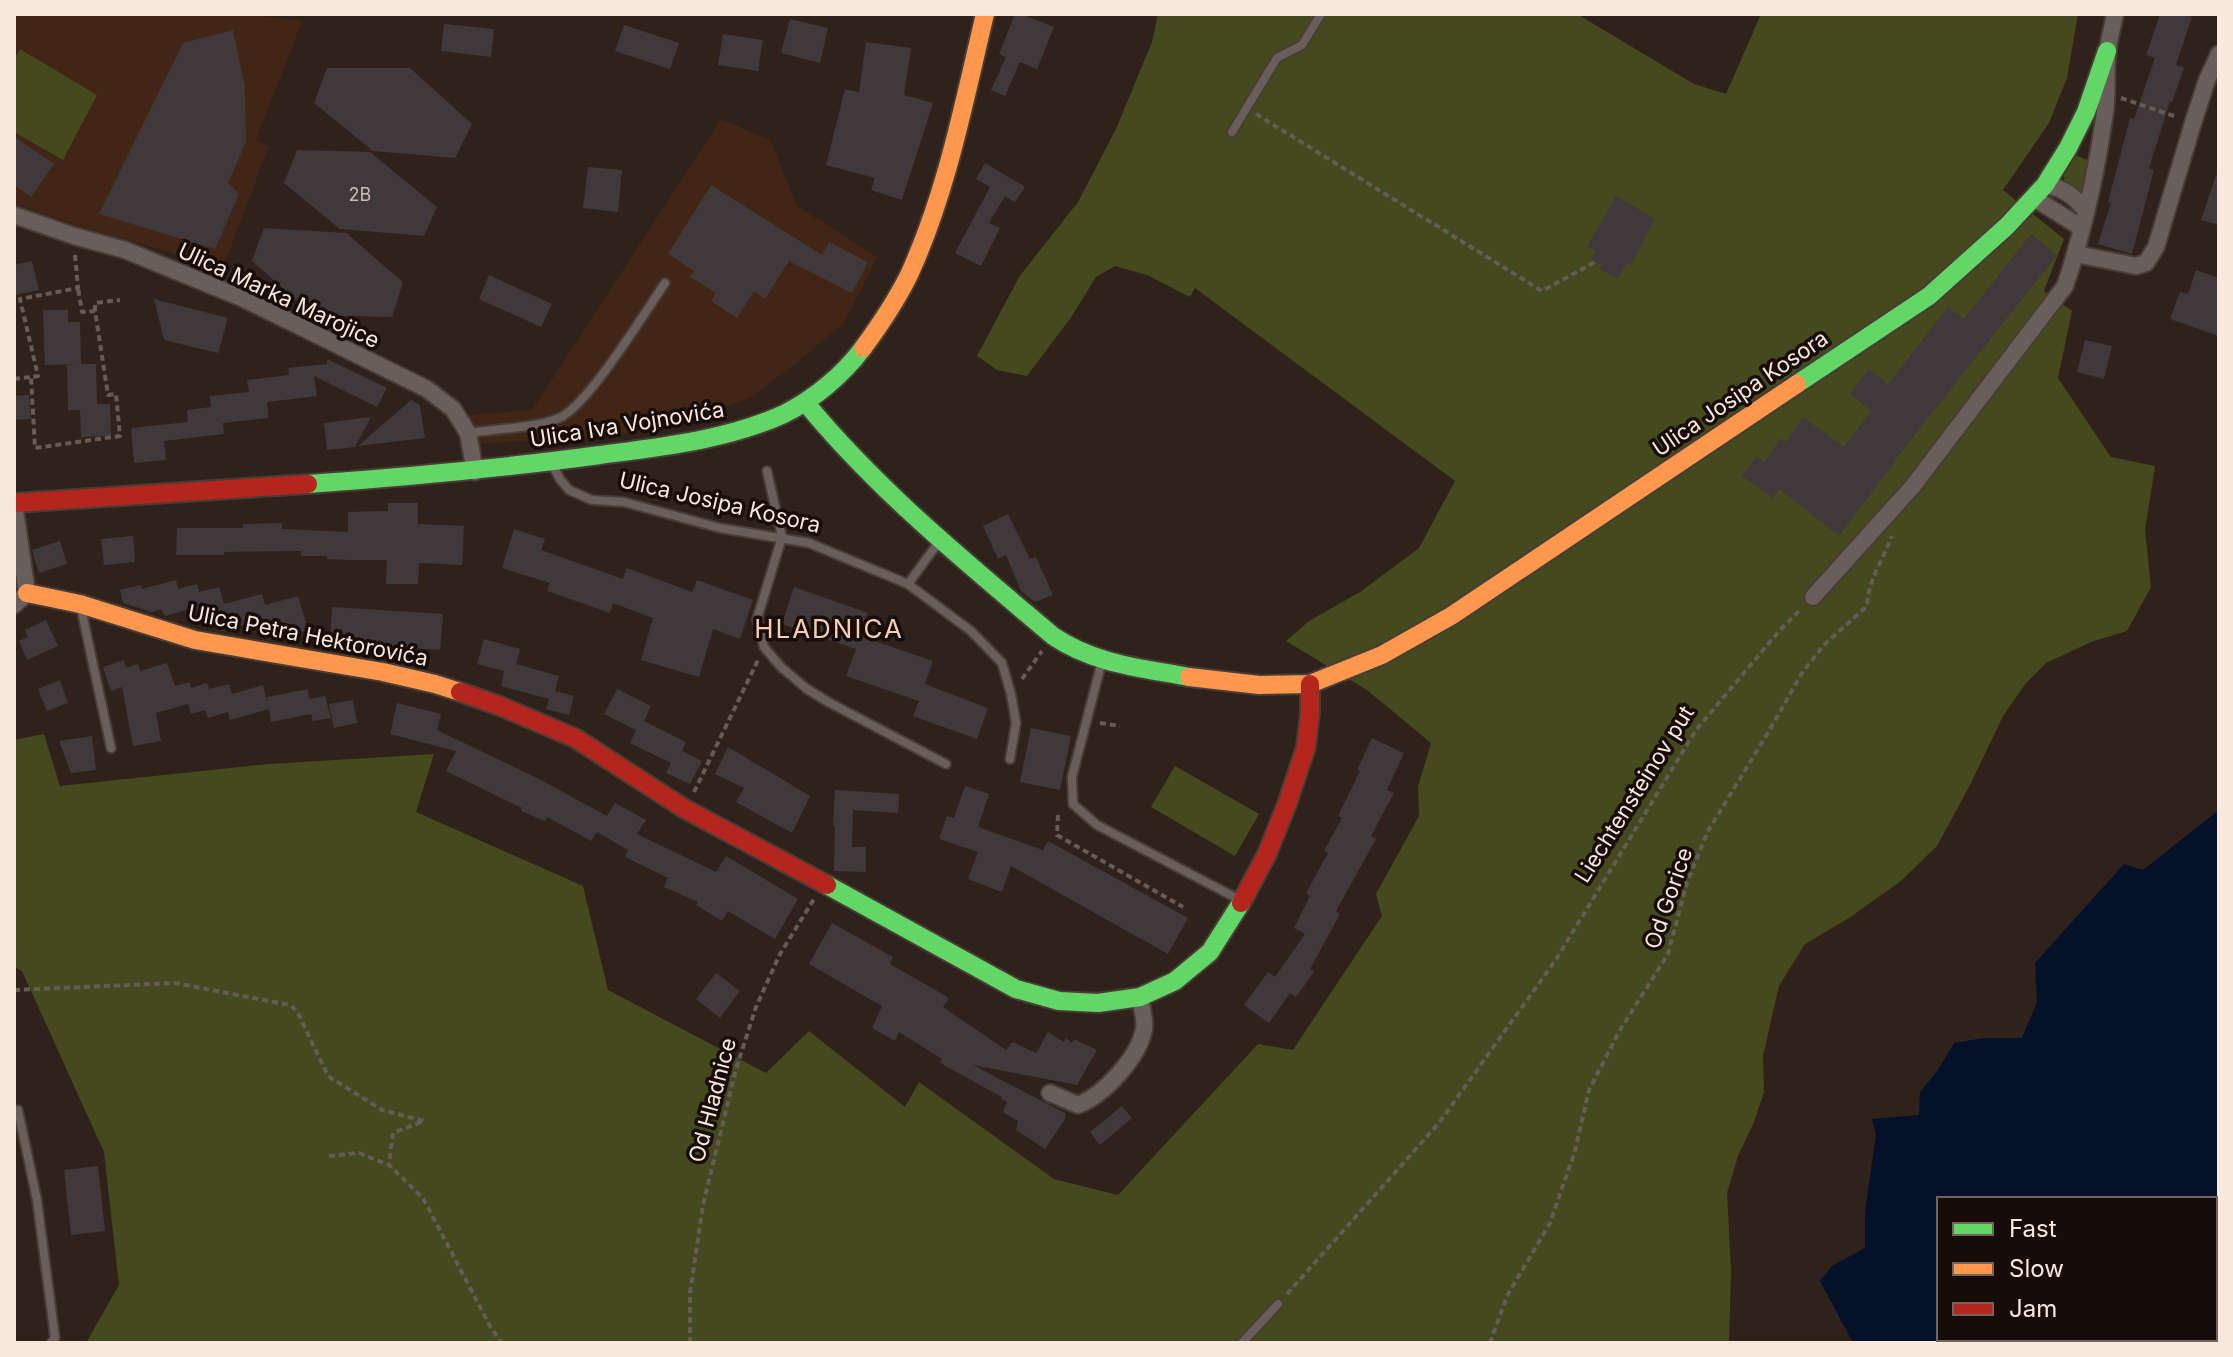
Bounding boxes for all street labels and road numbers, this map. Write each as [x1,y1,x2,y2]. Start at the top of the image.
street label: Ulica Marka Marojice [174,237,384,353]
street label: Ulica Josipa Kosora [1647,325,1833,461]
street label: Ulica Iva Vojnovića [528,396,726,452]
street label: Ulica Josipa Kosora [617,466,823,538]
street label: Ulica Petra Hektorovića [186,599,430,671]
street label: Liechtensteinov put [1569,701,1699,887]
street label: Od Gorice [1639,844,1697,952]
street label: Od Hladnice [683,1035,741,1165]

